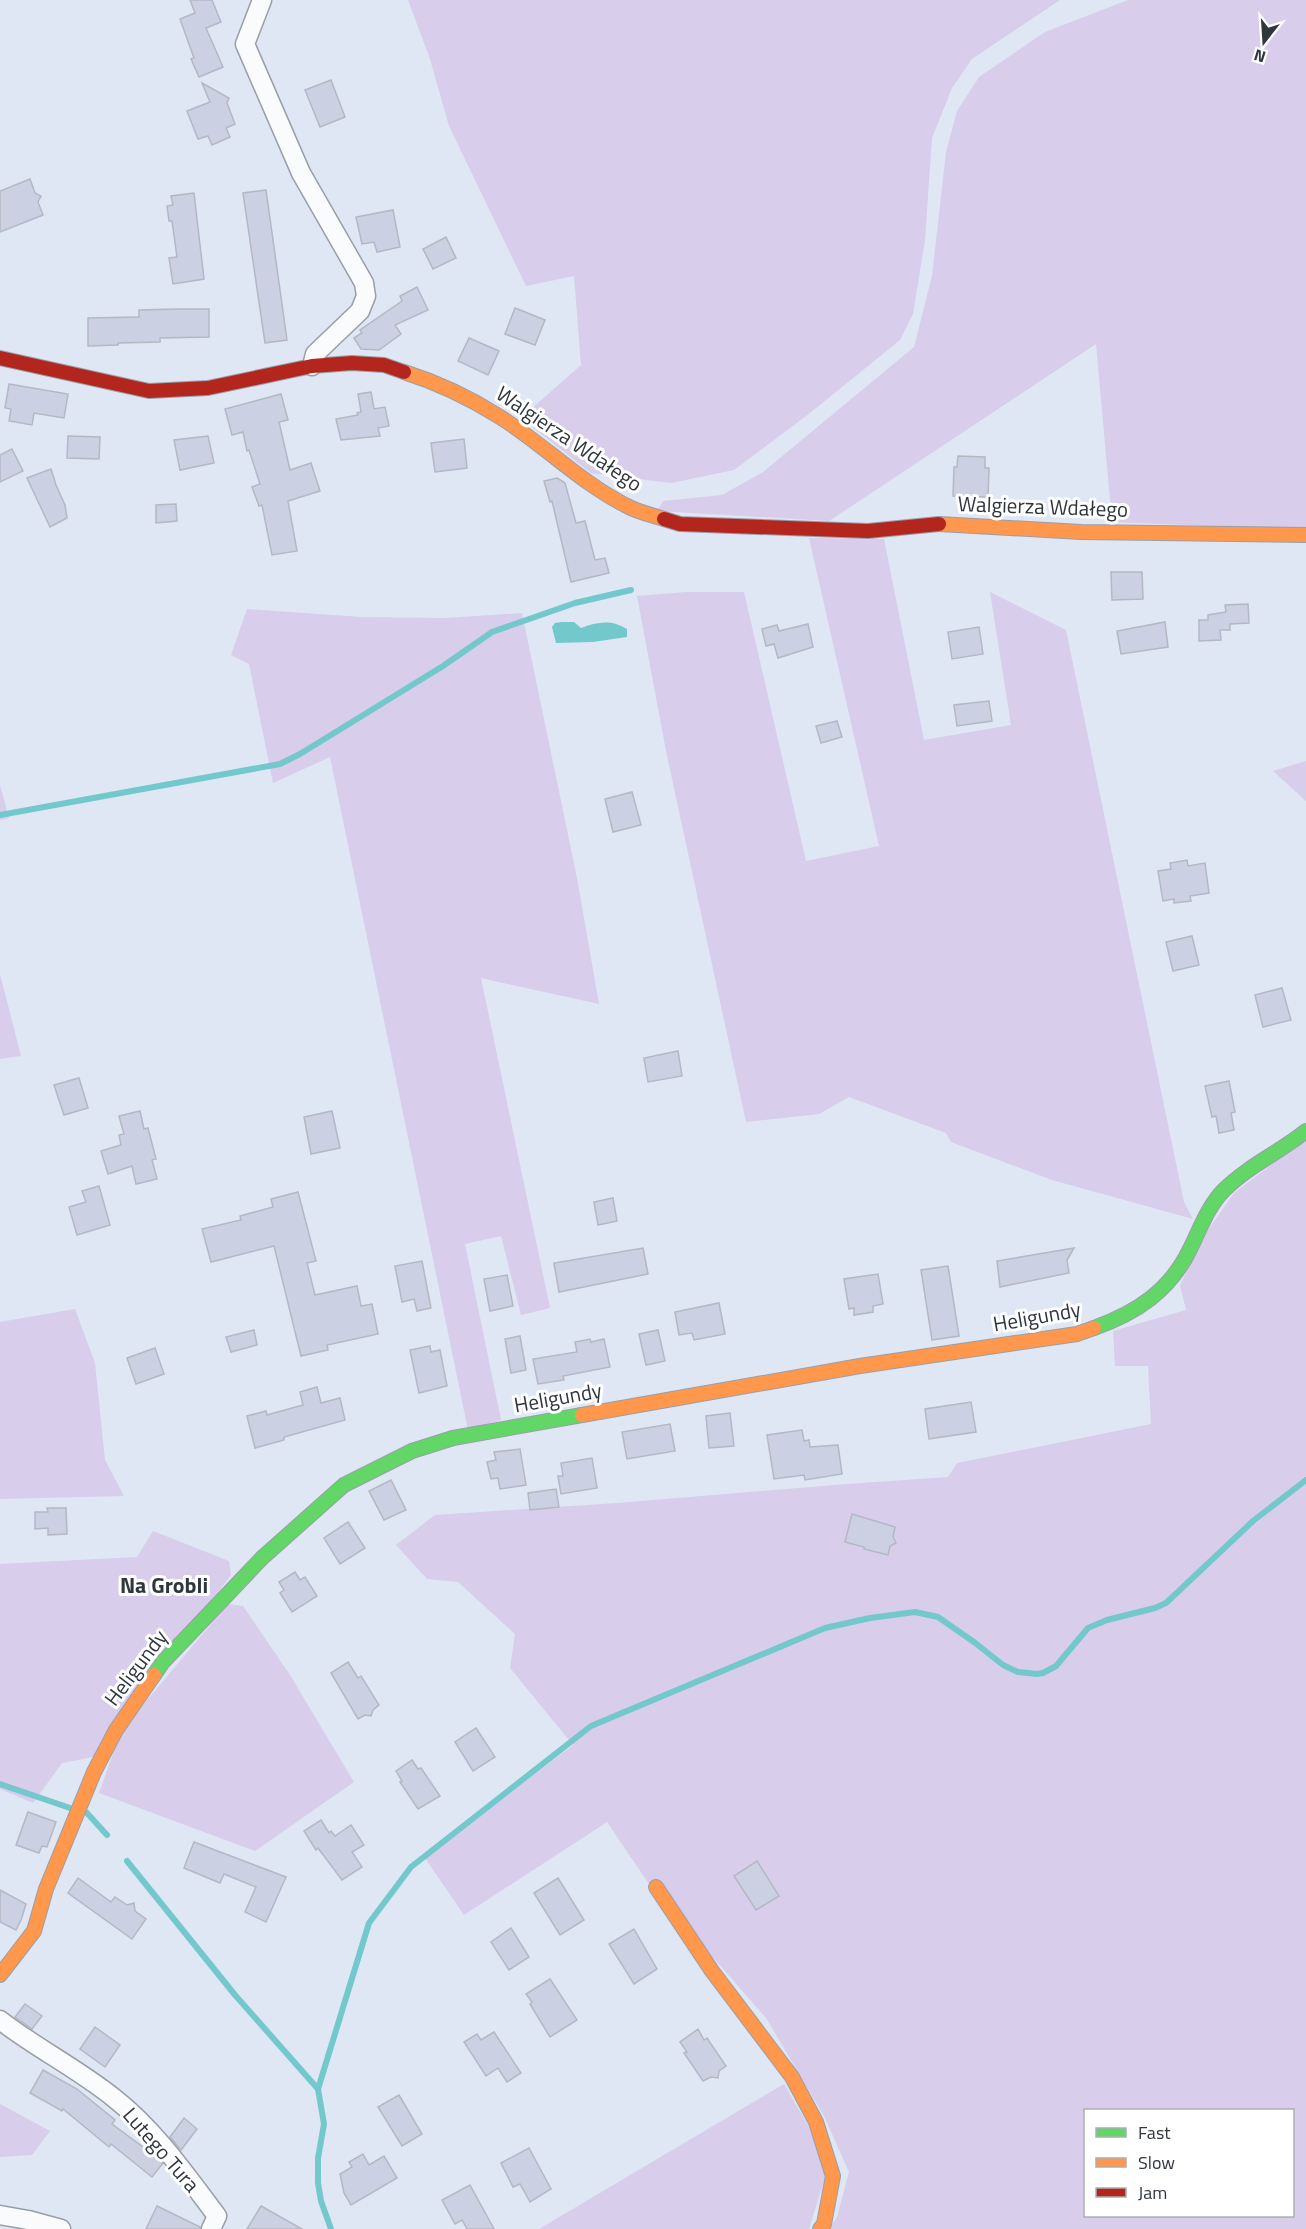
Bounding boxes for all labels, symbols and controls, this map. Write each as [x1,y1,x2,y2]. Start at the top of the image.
north arrow [1234,12,1294,72]
text: N [1251,43,1268,69]
street label: Walgierza Wdałego [490,377,649,499]
street label: Walgierza Wdałego [957,487,1129,525]
street label: Heligundy [990,1293,1083,1339]
street label: Heligundy [511,1374,604,1420]
district label: Na Grobli [120,1568,208,1602]
street label: Heligundy [96,1622,175,1712]
street label: Lutego Tura [116,2100,208,2199]
legend [1084,2109,1294,2217]
text: Fast [1138,2119,1171,2146]
text: Slow [1138,2149,1175,2176]
text: Jam [1138,2179,1167,2206]

